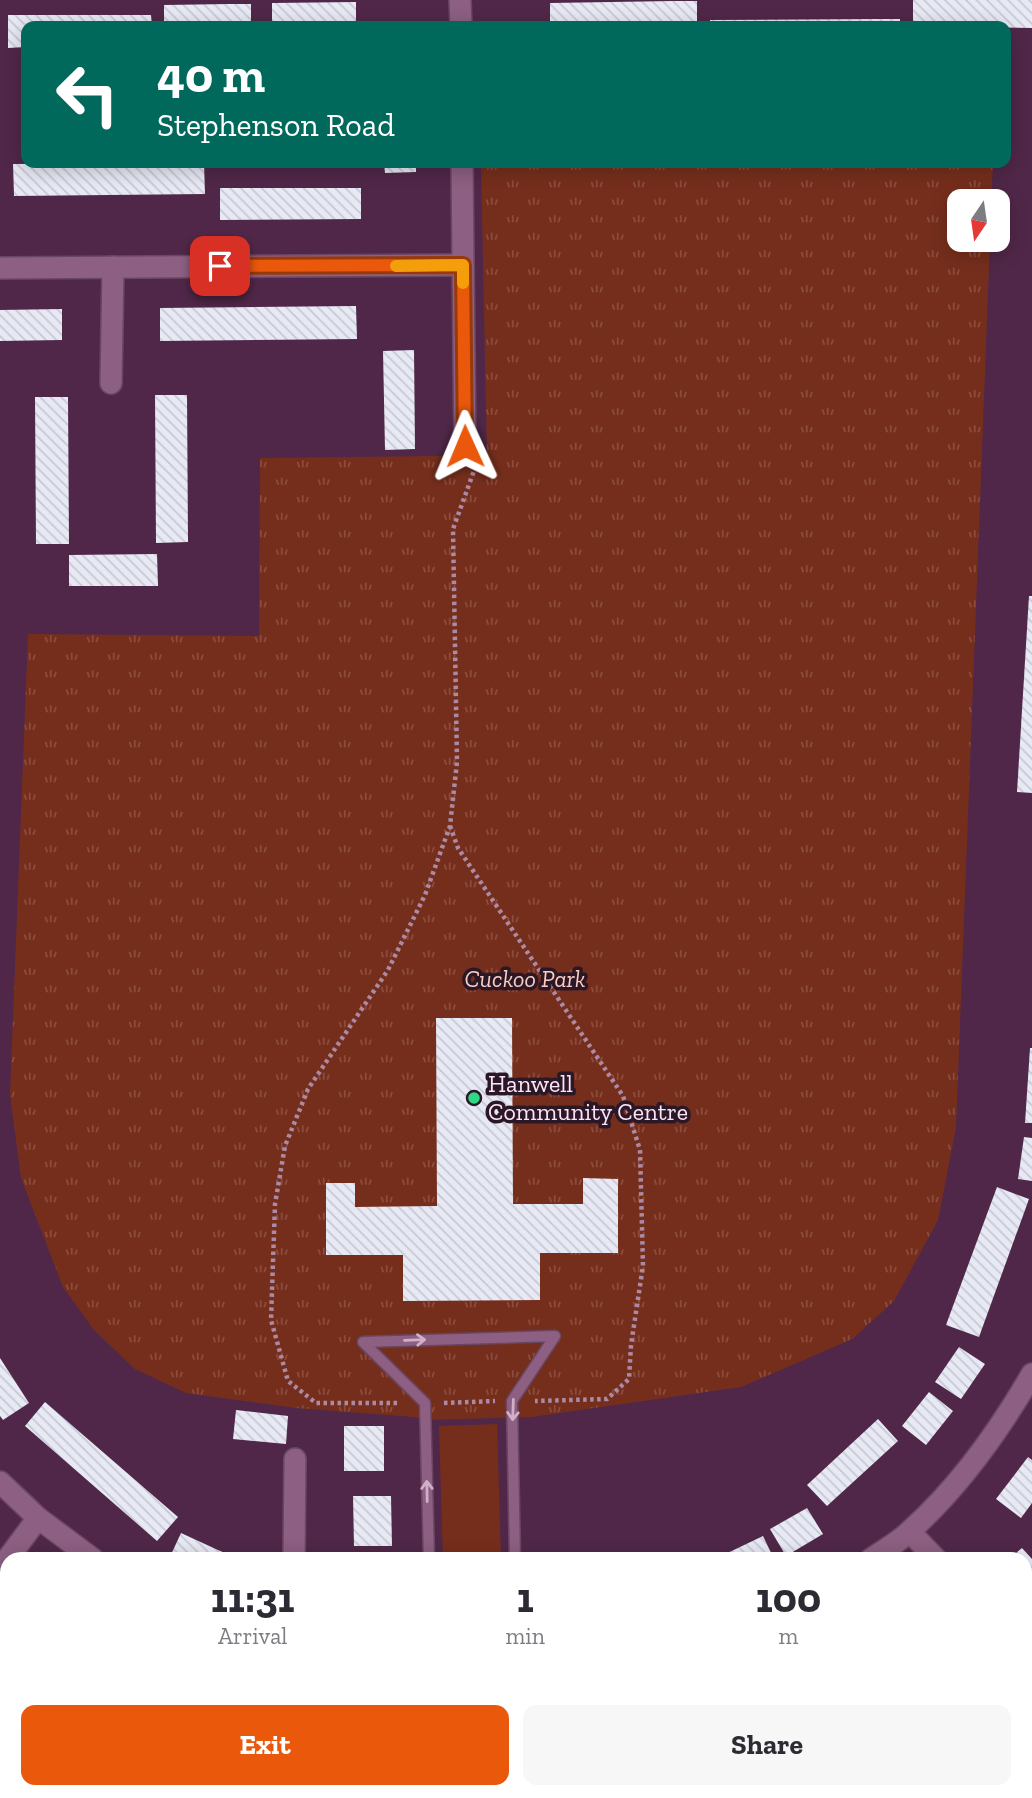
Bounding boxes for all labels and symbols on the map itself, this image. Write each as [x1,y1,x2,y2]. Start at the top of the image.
north arrow [947,189,1010,252]
pin [190,236,250,296]
position arrow [428,409,502,483]
park label: Cuckoo Park [464,964,586,993]
place label: Hanwell Community Centre [488,1069,688,1126]
marker: Hanwell Community Centre [466,1090,482,1106]
one-way arrow [403,1333,426,1347]
one-way arrow [507,1398,520,1421]
one-way arrow [420,1480,434,1503]

